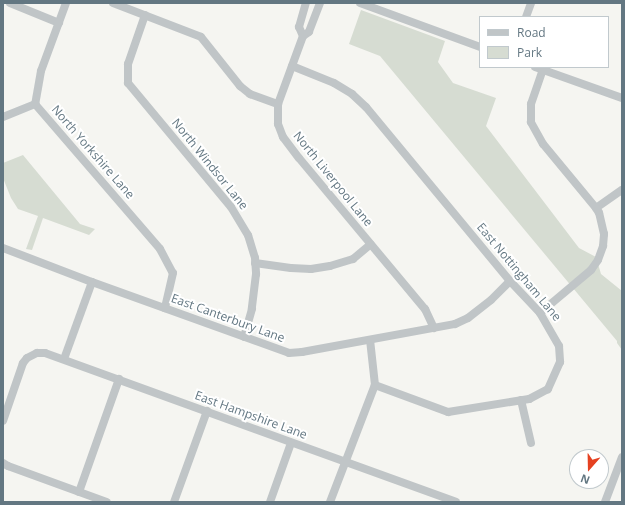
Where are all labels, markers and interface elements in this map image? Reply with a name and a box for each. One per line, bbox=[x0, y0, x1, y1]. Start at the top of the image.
legend bbox=[479, 16, 609, 68]
text: Road bbox=[517, 24, 546, 41]
text: Park bbox=[517, 44, 542, 61]
street label: North Yorkshire Lane bbox=[49, 102, 137, 202]
street label: North Windsor Lane bbox=[169, 116, 251, 212]
street label: North Liverpool Lane bbox=[290, 129, 376, 229]
street label: East Nottingham Lane bbox=[474, 220, 564, 324]
street label: East Canterbury Lane bbox=[169, 291, 287, 345]
street label: East Hampshire Lane bbox=[193, 388, 309, 442]
north arrow bbox=[569, 449, 609, 489]
text: N bbox=[578, 471, 592, 488]

